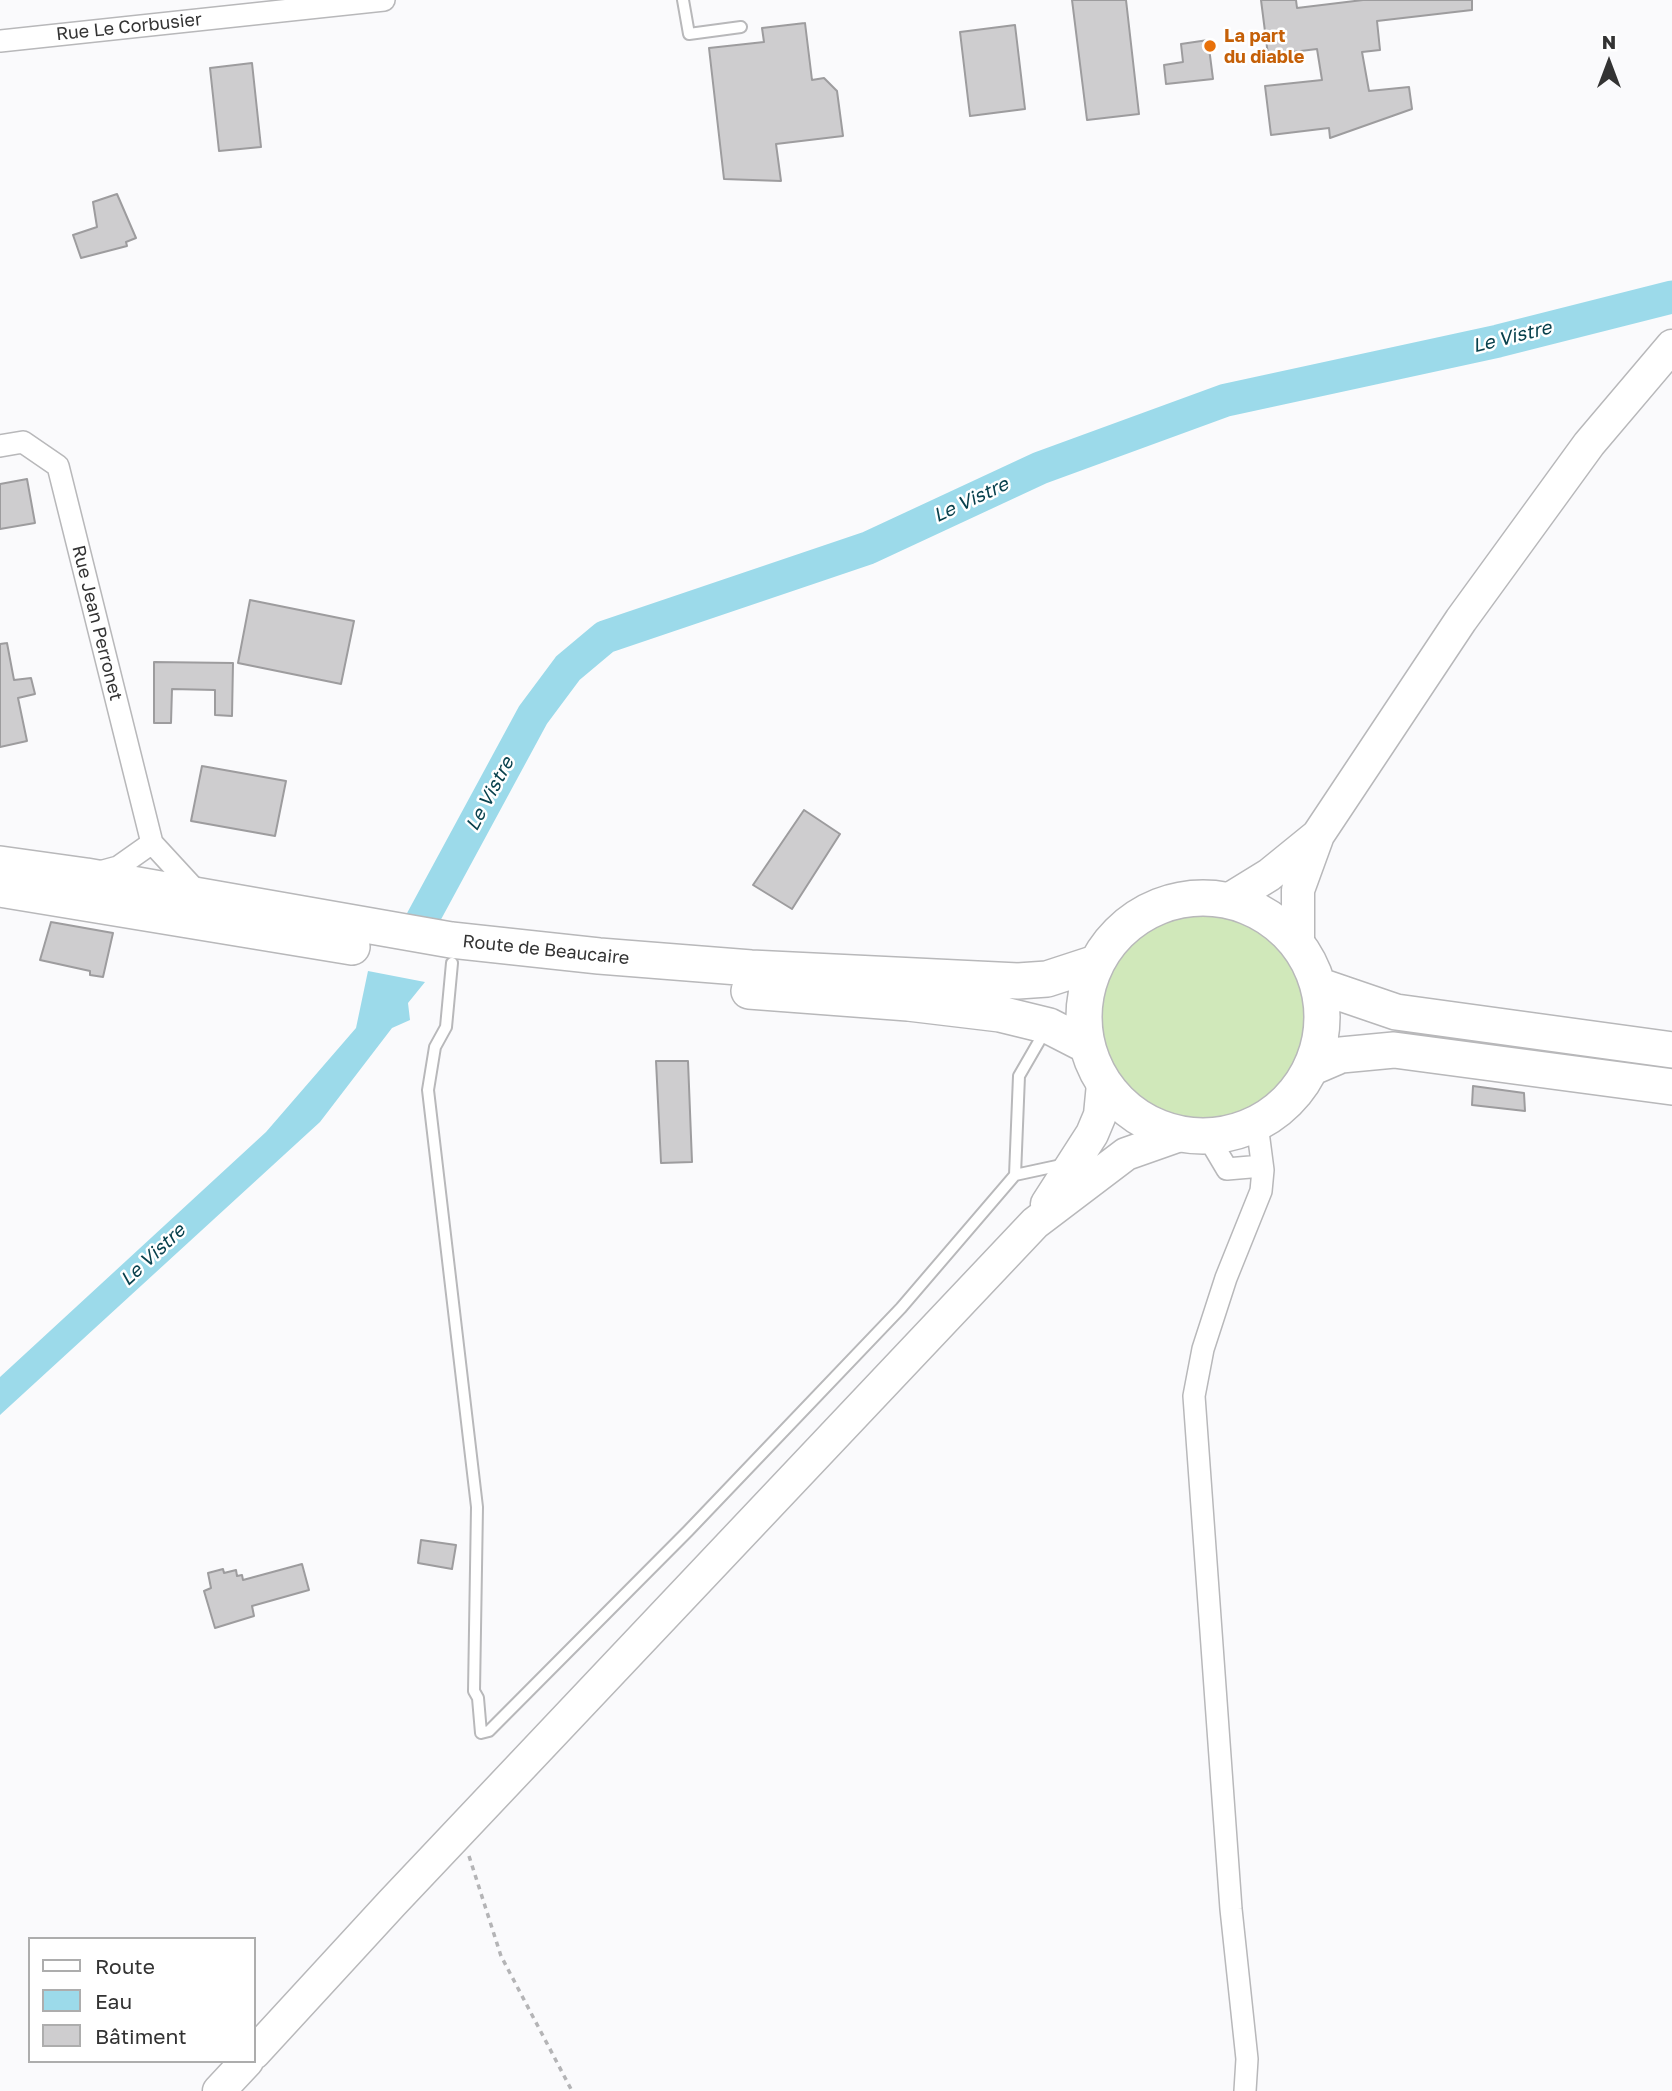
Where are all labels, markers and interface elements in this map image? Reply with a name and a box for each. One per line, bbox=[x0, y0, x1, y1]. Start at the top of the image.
street label: Rue Le Corbusier bbox=[55, 9, 203, 45]
place label: La part du diable bbox=[1224, 25, 1304, 68]
north arrow bbox=[1574, 28, 1644, 98]
text: N bbox=[1602, 30, 1616, 53]
marker: La part du diable bbox=[1202, 38, 1218, 54]
water label: Le Vistre bbox=[1470, 316, 1554, 358]
water label: Le Vistre bbox=[930, 473, 1012, 527]
street label: Rue Jean Perronet bbox=[67, 543, 127, 703]
water label: Le Vistre bbox=[461, 753, 519, 835]
street label: Route de Beaucaire bbox=[462, 931, 630, 969]
water label: Le Vistre bbox=[116, 1219, 190, 1291]
legend bbox=[28, 1937, 256, 2063]
text: Route bbox=[95, 1953, 155, 1979]
text: Eau bbox=[95, 1988, 132, 2014]
text: Bâtiment bbox=[95, 2023, 187, 2049]

